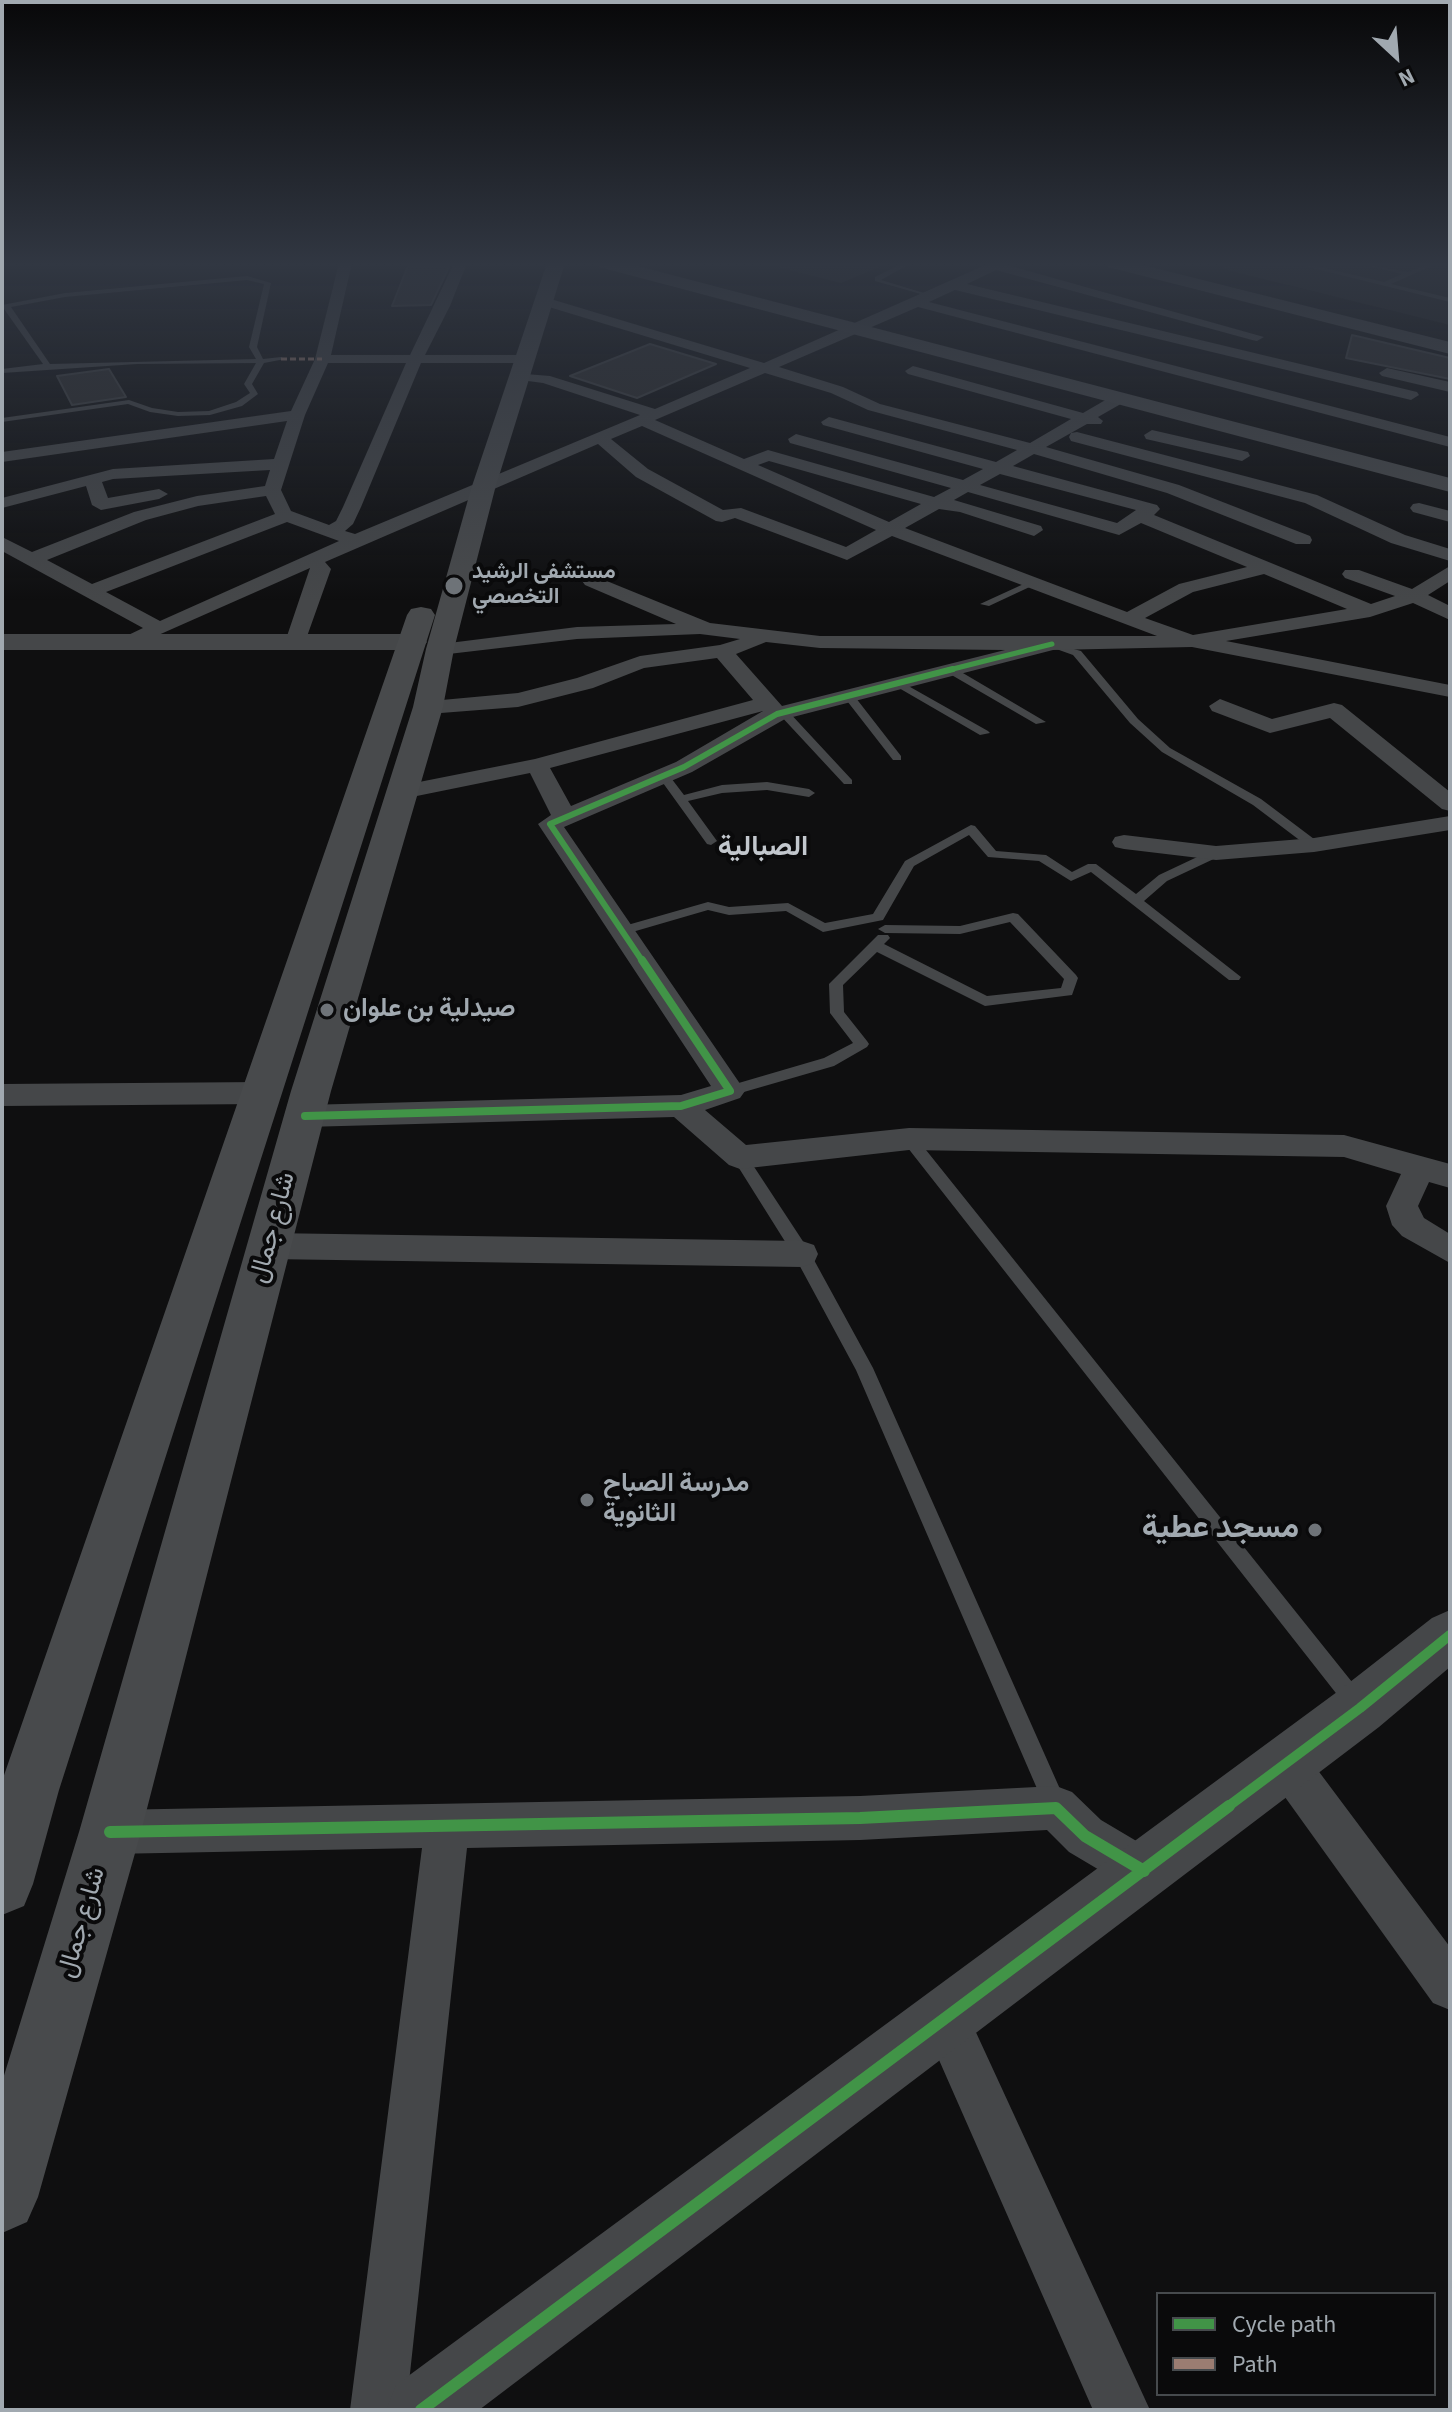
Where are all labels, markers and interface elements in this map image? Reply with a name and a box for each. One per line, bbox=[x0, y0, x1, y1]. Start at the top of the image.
north arrow bbox=[1356, 16, 1436, 96]
text: N bbox=[1393, 60, 1420, 95]
place label: مستشفى الرشيد التخصصي bbox=[472, 560, 616, 612]
marker: مستشفى الرشيد التخصصي bbox=[443, 575, 465, 597]
district label: الصبالية bbox=[718, 832, 808, 866]
place label: صيدلية بن علوان bbox=[343, 994, 516, 1026]
marker: صيدلية بن علوان bbox=[318, 1001, 336, 1019]
street label: شارع جمال bbox=[244, 1169, 304, 1287]
place label: مدرسة الصباح الثانوية bbox=[603, 1469, 749, 1530]
marker: مدرسة الصباح الثانوية bbox=[578, 1491, 596, 1509]
place label: مسجد عطية bbox=[1142, 1511, 1299, 1549]
marker: مسجد عطية bbox=[1306, 1521, 1324, 1539]
street label: شارع جمال bbox=[52, 1864, 114, 1982]
legend bbox=[1156, 2292, 1436, 2396]
text: Cycle path bbox=[1232, 2307, 1336, 2342]
text: Path bbox=[1232, 2347, 1278, 2382]

